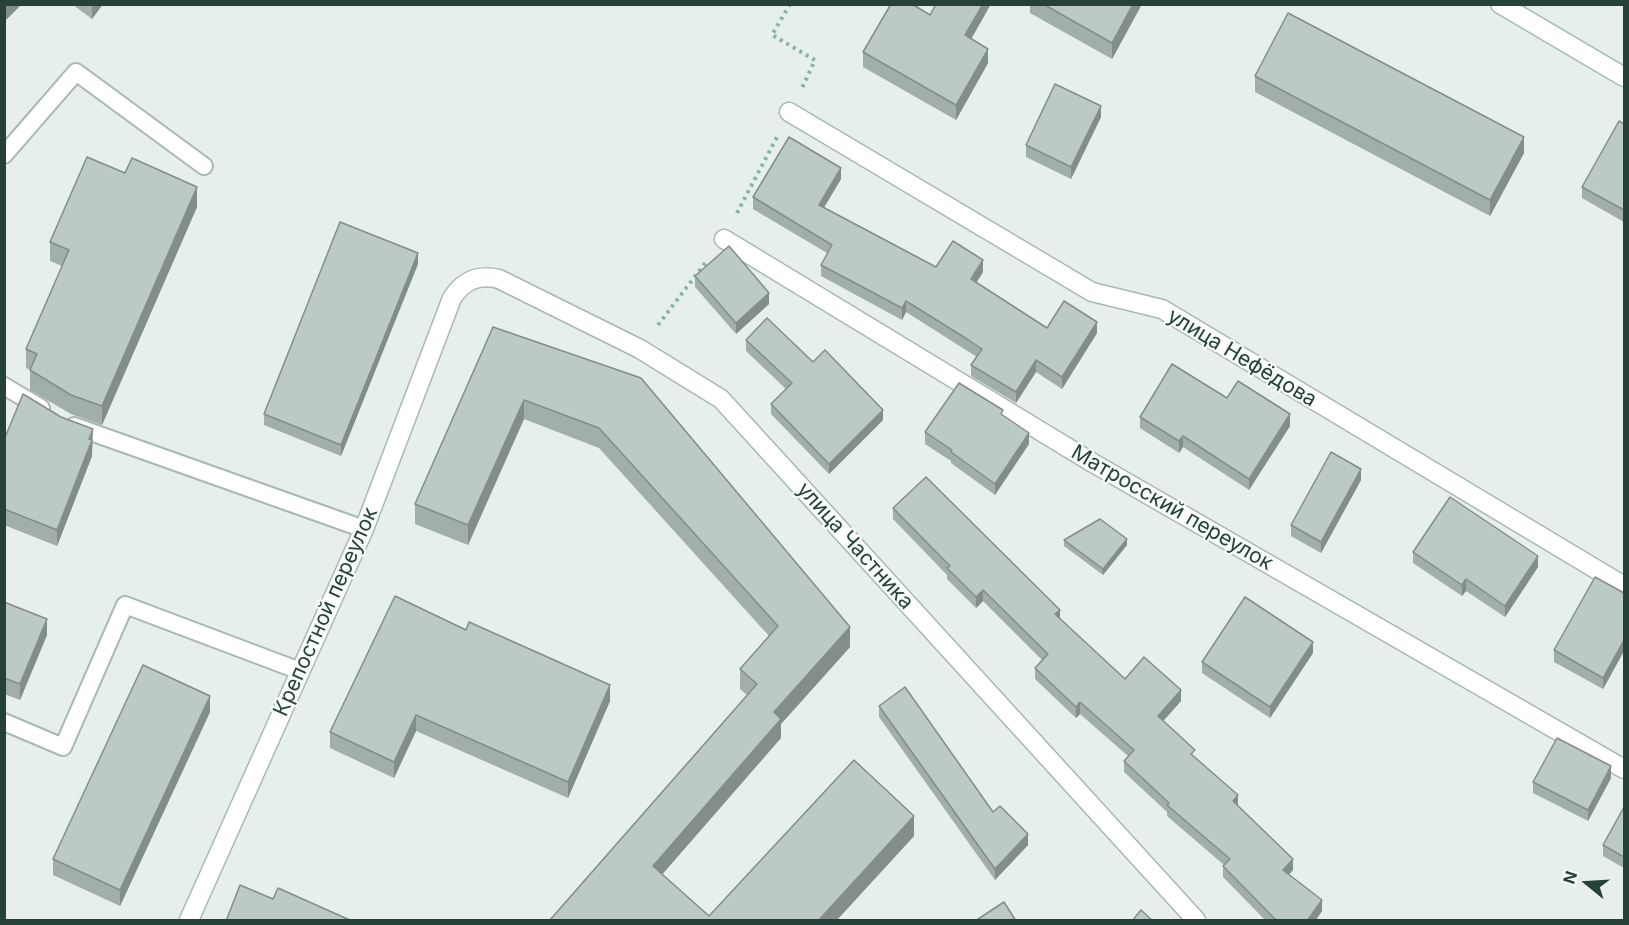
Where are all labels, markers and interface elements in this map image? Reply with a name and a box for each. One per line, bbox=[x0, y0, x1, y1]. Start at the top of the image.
street label: улица Нефёдова bbox=[1163, 304, 1321, 412]
street label: Матросский переулок bbox=[1067, 440, 1277, 576]
street label: улица Частника bbox=[791, 477, 919, 615]
street label: Крепостной переулок bbox=[269, 504, 383, 720]
north arrow bbox=[1557, 853, 1617, 913]
text: N bbox=[1558, 869, 1581, 886]

